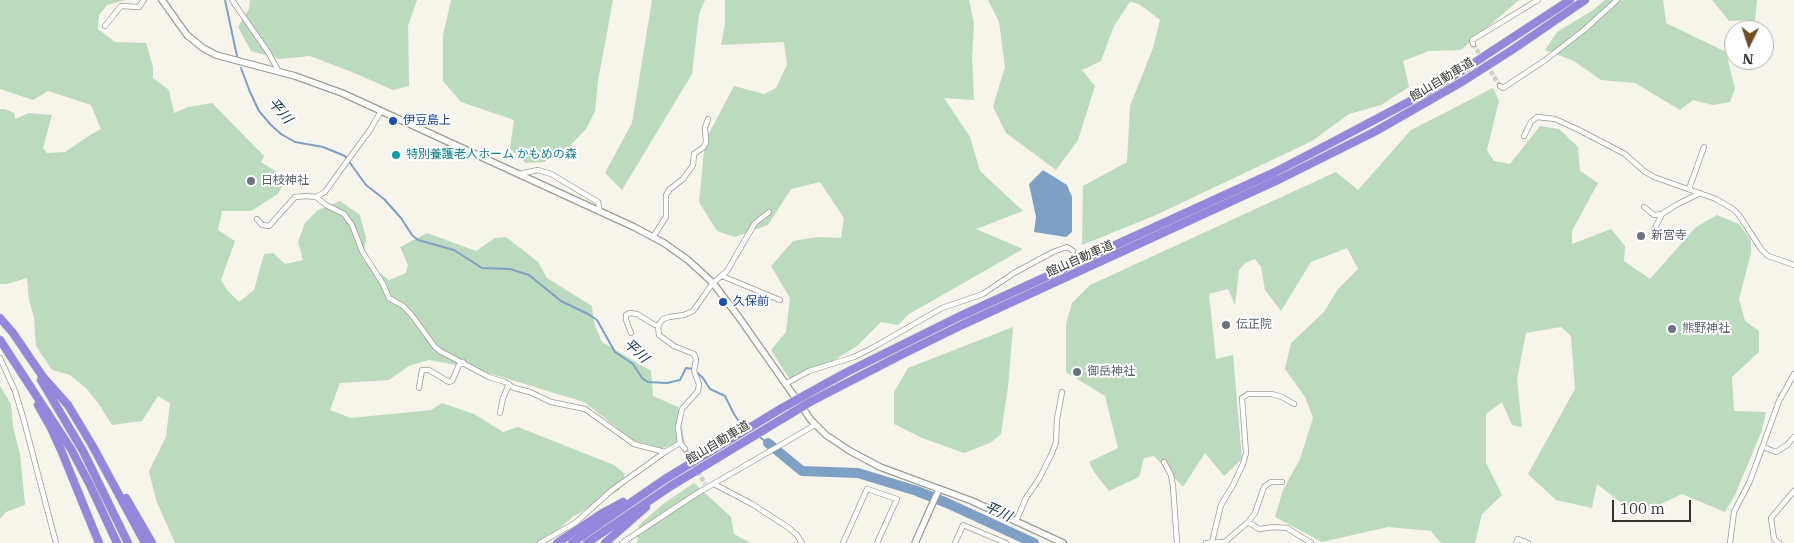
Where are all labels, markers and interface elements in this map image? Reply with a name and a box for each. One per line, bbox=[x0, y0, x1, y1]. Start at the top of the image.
north arrow bbox=[1724, 20, 1774, 70]
text: N bbox=[1742, 50, 1754, 68]
street label: 館山自動車道 bbox=[1407, 55, 1477, 105]
water label: 平川 bbox=[264, 95, 296, 127]
place label: 伊豆島上 bbox=[403, 114, 451, 128]
marker: 伊豆島上 bbox=[387, 115, 399, 127]
place label: 特別養護老人ホーム かもめの森 bbox=[406, 148, 577, 162]
marker: 特別養護老人ホーム かもめの森 bbox=[390, 149, 402, 161]
place label: 日枝神社 bbox=[261, 174, 309, 188]
marker: 日枝神社 bbox=[245, 175, 257, 187]
place label: 新宮寺 bbox=[1651, 229, 1687, 243]
marker: 新宮寺 bbox=[1635, 230, 1647, 242]
street label: 館山自動車道 bbox=[1044, 238, 1116, 280]
place label: 久保前 bbox=[733, 295, 769, 309]
marker: 久保前 bbox=[717, 296, 729, 308]
place label: 伝正院 bbox=[1236, 318, 1272, 332]
marker: 伝正院 bbox=[1220, 319, 1232, 331]
place label: 熊野神社 bbox=[1682, 322, 1730, 336]
marker: 熊野神社 bbox=[1666, 323, 1678, 335]
water label: 平川 bbox=[620, 335, 652, 367]
place label: 御岳神社 bbox=[1087, 365, 1135, 379]
marker: 御岳神社 bbox=[1071, 366, 1083, 378]
street label: 館山自動車道 bbox=[683, 418, 753, 468]
scale bar bbox=[1614, 490, 1693, 522]
water label: 平川 bbox=[982, 499, 1014, 525]
text: 100 m bbox=[1620, 499, 1665, 518]

